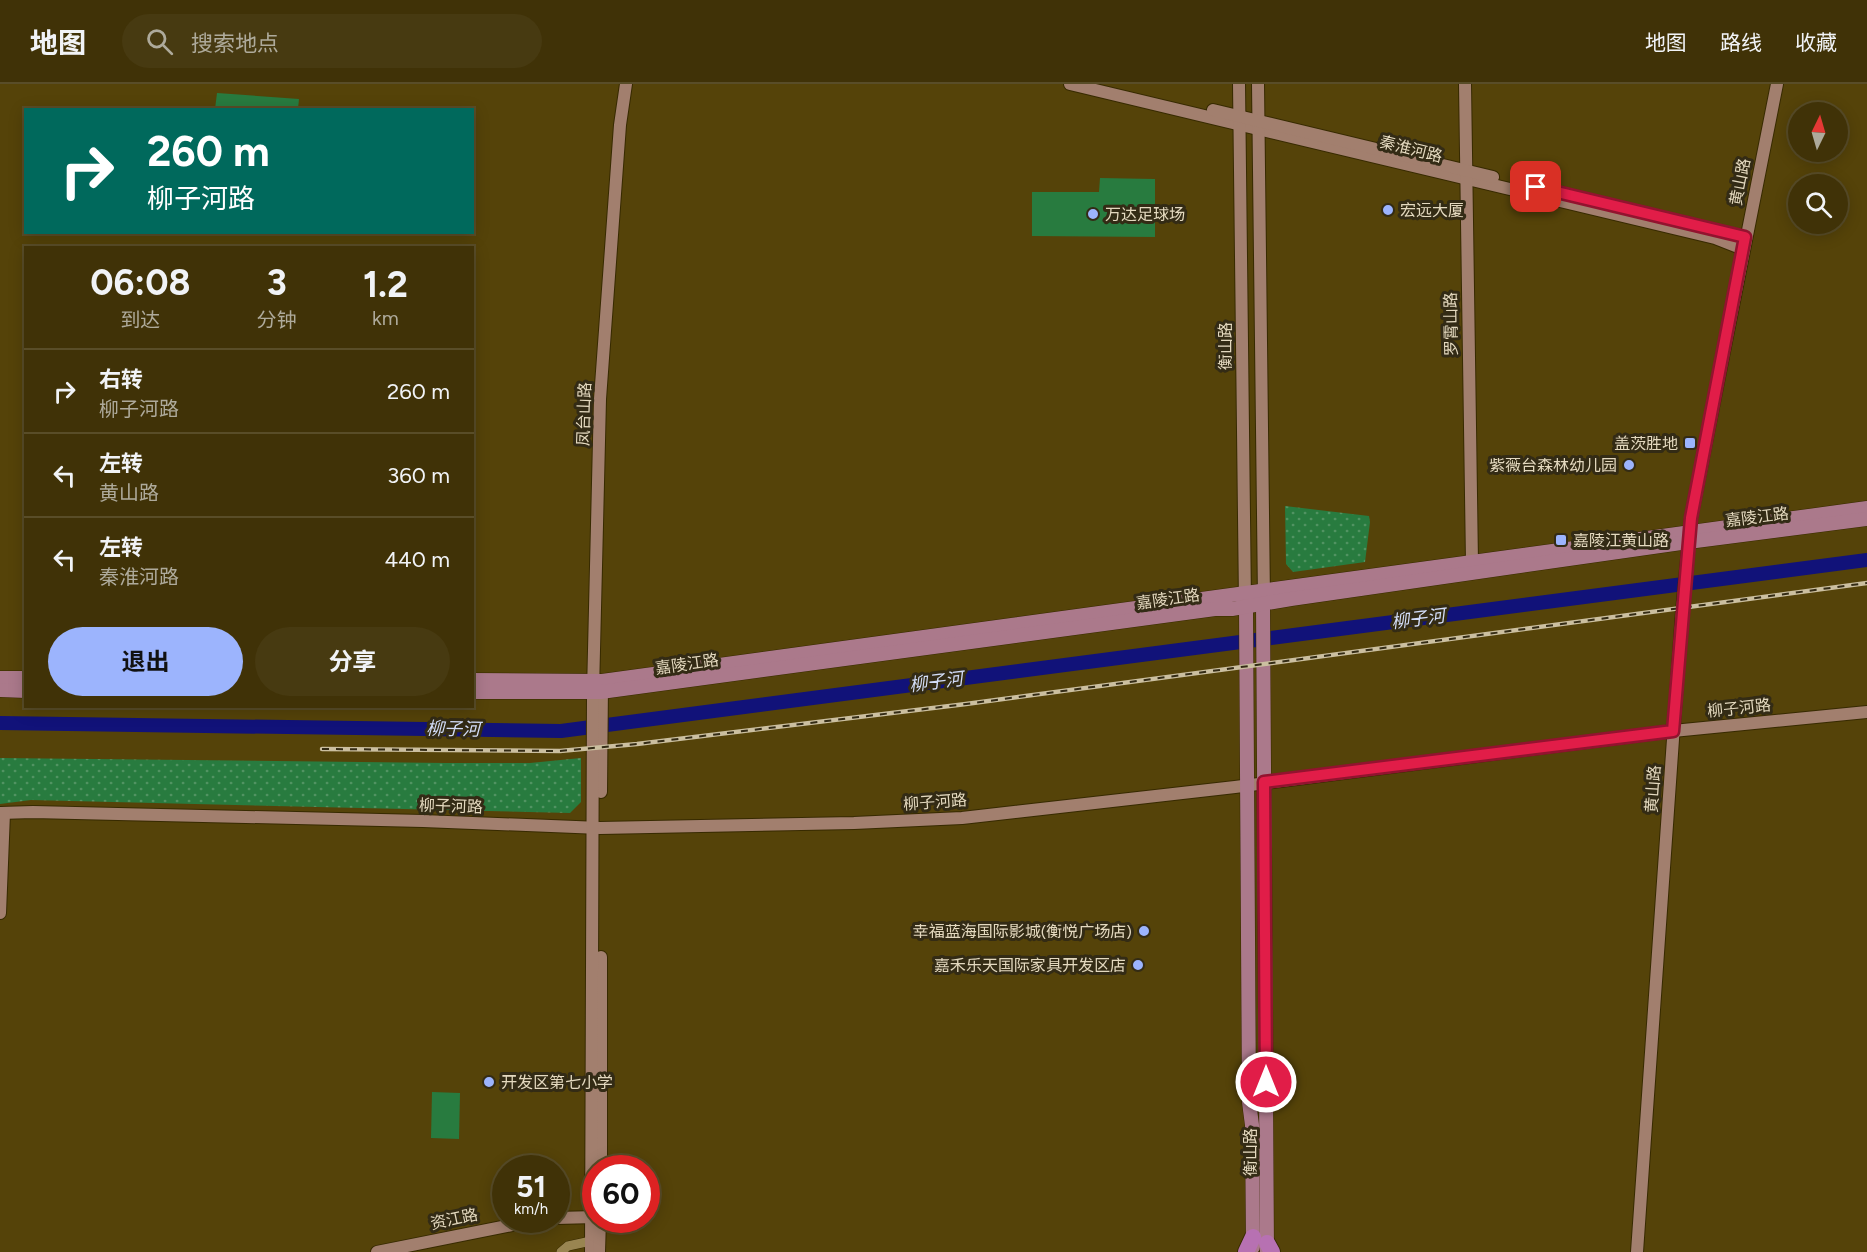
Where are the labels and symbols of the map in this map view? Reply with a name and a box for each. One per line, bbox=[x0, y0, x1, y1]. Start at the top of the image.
north arrow bbox=[1788, 102, 1848, 162]
street label: 秦淮河路 bbox=[1378, 132, 1444, 166]
street label: 黄山路 bbox=[1726, 157, 1754, 207]
pin bbox=[1510, 161, 1561, 212]
place label: 宏远大厦 bbox=[1400, 201, 1464, 220]
marker: 宏远大厦 bbox=[1381, 203, 1395, 217]
place label: 万达足球场 bbox=[1105, 205, 1185, 224]
marker: 万达足球场 bbox=[1086, 207, 1100, 221]
street label: 罗霄山路 bbox=[1441, 292, 1461, 356]
street label: 衡山路 bbox=[1216, 322, 1235, 370]
street label: 凤台山路 bbox=[573, 382, 595, 446]
place label: 盖茨胜地 bbox=[1614, 434, 1678, 453]
marker: 盖茨胜地 bbox=[1683, 436, 1697, 450]
place label: 紫薇台森林幼儿园 bbox=[1489, 456, 1617, 475]
marker: 紫薇台森林幼儿园 bbox=[1622, 458, 1636, 472]
street label: 嘉陵江路 bbox=[1724, 504, 1790, 530]
place label: 嘉陵江黄山路 bbox=[1573, 531, 1669, 550]
marker: 嘉陵江黄山路 bbox=[1554, 533, 1568, 547]
street label: 嘉陵江路 bbox=[1135, 585, 1201, 613]
water label: 柳子河 bbox=[1390, 604, 1449, 633]
street label: 嘉陵江路 bbox=[654, 650, 720, 678]
water label: 柳子河 bbox=[908, 667, 967, 696]
street label: 柳子河路 bbox=[1706, 695, 1772, 721]
water label: 柳子河 bbox=[426, 718, 483, 741]
street label: 黄山路 bbox=[1642, 764, 1664, 814]
street label: 柳子河路 bbox=[902, 790, 968, 814]
street label: 柳子河路 bbox=[419, 795, 483, 817]
place label: 幸福蓝海国际影城(衡悦广场店) bbox=[913, 922, 1132, 941]
marker: 幸福蓝海国际影城(衡悦广场店) bbox=[1137, 924, 1151, 938]
place label: 嘉禾乐天国际家具开发区店 bbox=[934, 956, 1126, 975]
marker: 嘉禾乐天国际家具开发区店 bbox=[1131, 958, 1145, 972]
position arrow bbox=[1234, 1050, 1298, 1114]
place label: 开发区第七小学 bbox=[501, 1073, 613, 1092]
marker: 开发区第七小学 bbox=[482, 1075, 496, 1089]
street label: 衡山路 bbox=[1241, 1128, 1260, 1176]
speed limit sign: 60 bbox=[582, 1155, 660, 1233]
street label: 资江路 bbox=[429, 1205, 479, 1233]

